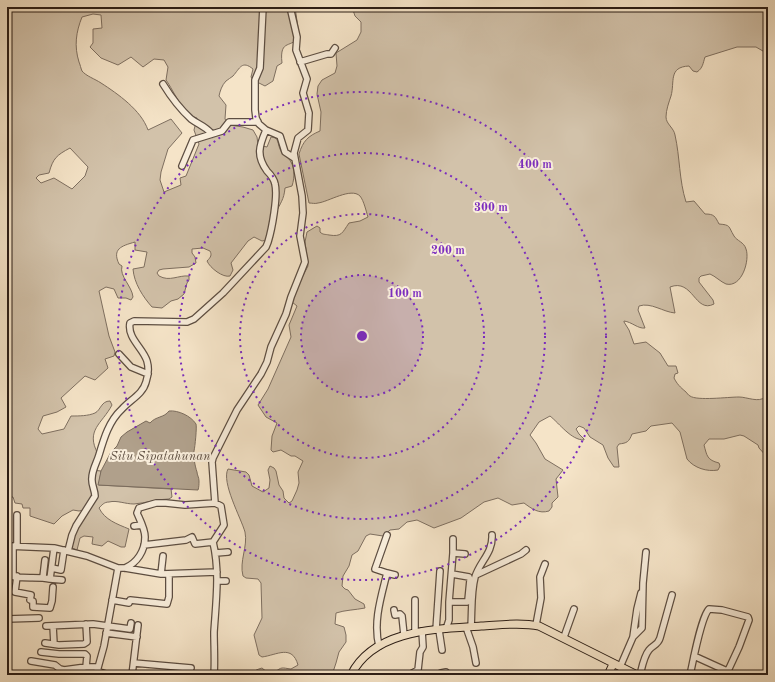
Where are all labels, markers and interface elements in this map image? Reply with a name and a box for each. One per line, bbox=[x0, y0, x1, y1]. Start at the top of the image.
text: 400 m bbox=[518, 159, 552, 171]
text: 300 m bbox=[474, 202, 508, 214]
text: 200 m bbox=[431, 245, 465, 257]
text: 100 m bbox=[388, 288, 422, 300]
centre of rings bbox=[355, 329, 369, 343]
water label: Situ Sipatahunan bbox=[109, 450, 211, 463]

